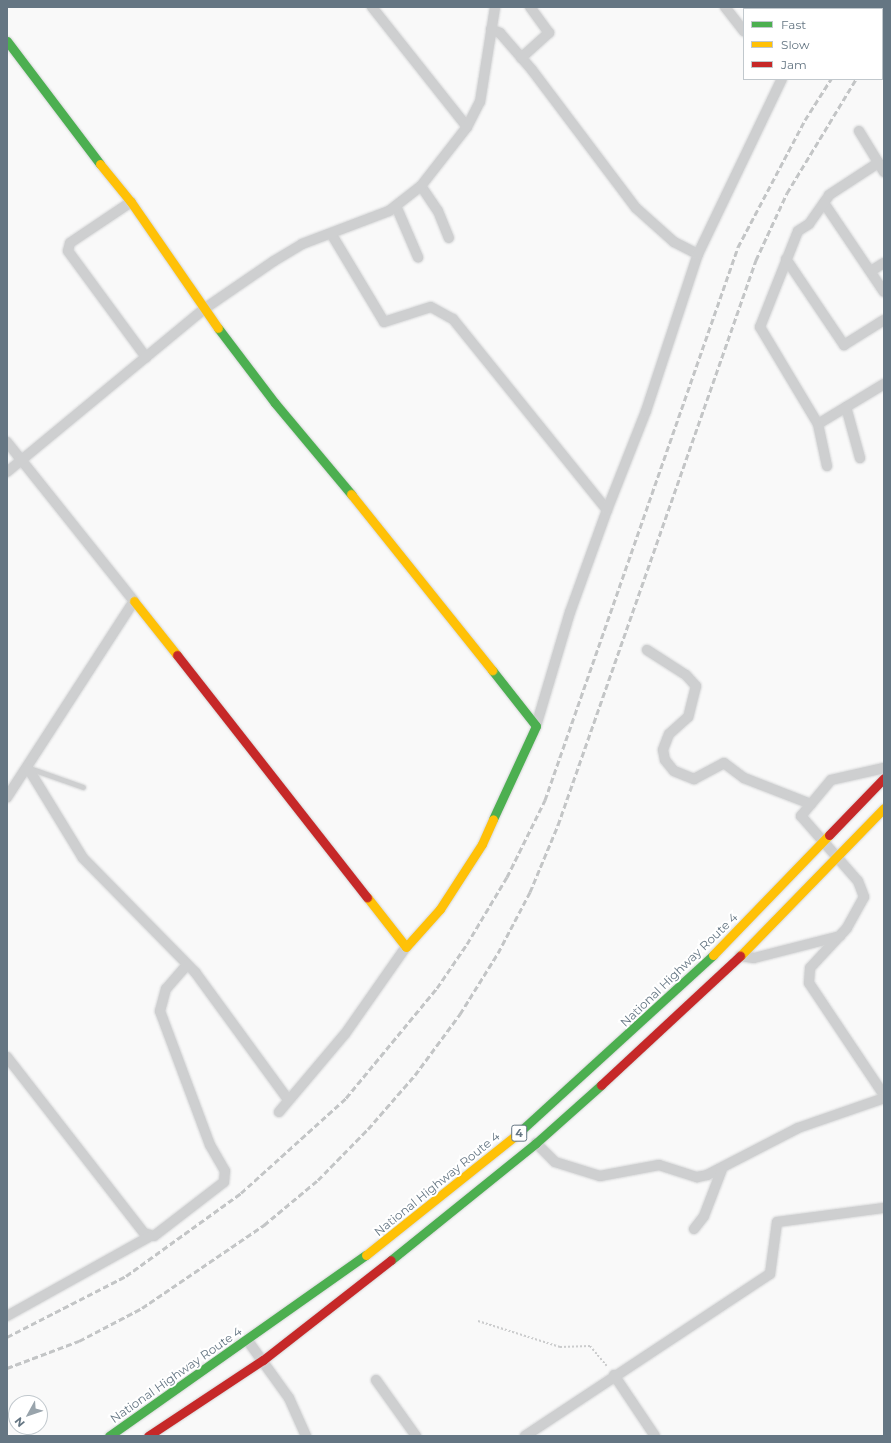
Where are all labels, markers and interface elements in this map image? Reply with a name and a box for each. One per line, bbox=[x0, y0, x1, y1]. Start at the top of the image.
legend bbox=[743, 8, 883, 80]
text: Fast bbox=[781, 17, 806, 32]
text: Slow bbox=[781, 37, 810, 52]
text: Jam bbox=[781, 57, 807, 72]
street label: National Highway Route 4 bbox=[617, 910, 741, 1030]
road number: 4 bbox=[511, 1124, 527, 1142]
street label: National Highway Route 4 bbox=[371, 1129, 503, 1239]
street label: National Highway Route 4 bbox=[107, 1324, 245, 1426]
north arrow bbox=[8, 1395, 48, 1435]
text: N bbox=[11, 1414, 28, 1430]

